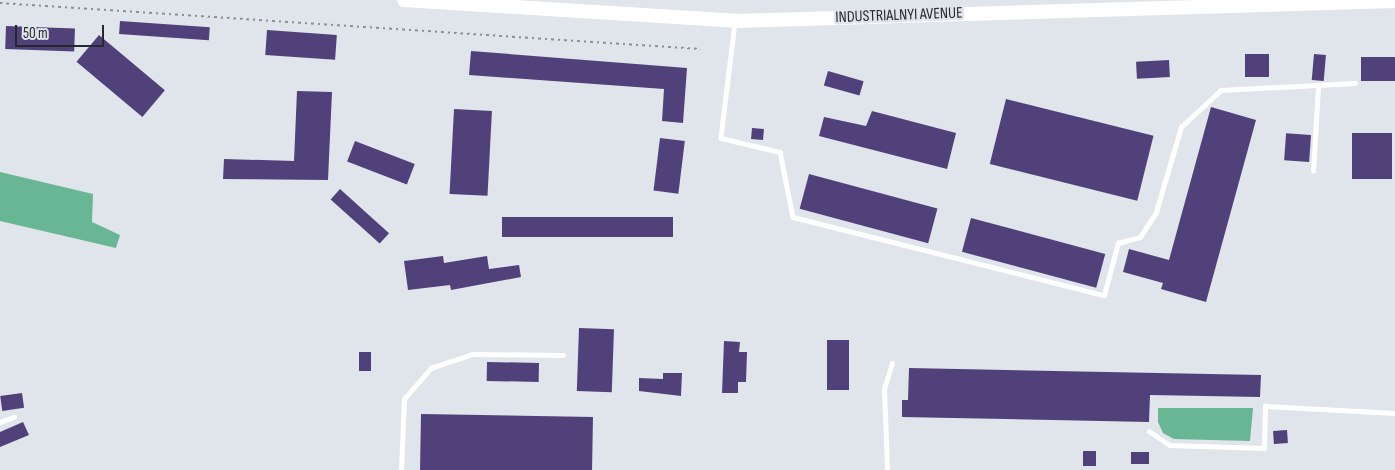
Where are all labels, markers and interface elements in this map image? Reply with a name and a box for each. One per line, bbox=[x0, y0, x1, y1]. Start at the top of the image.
street label: INDUSTRIALNYI AVENUE bbox=[835, 4, 963, 28]
scale bar bbox=[18, 15, 106, 47]
text: 50 m bbox=[23, 24, 48, 43]

